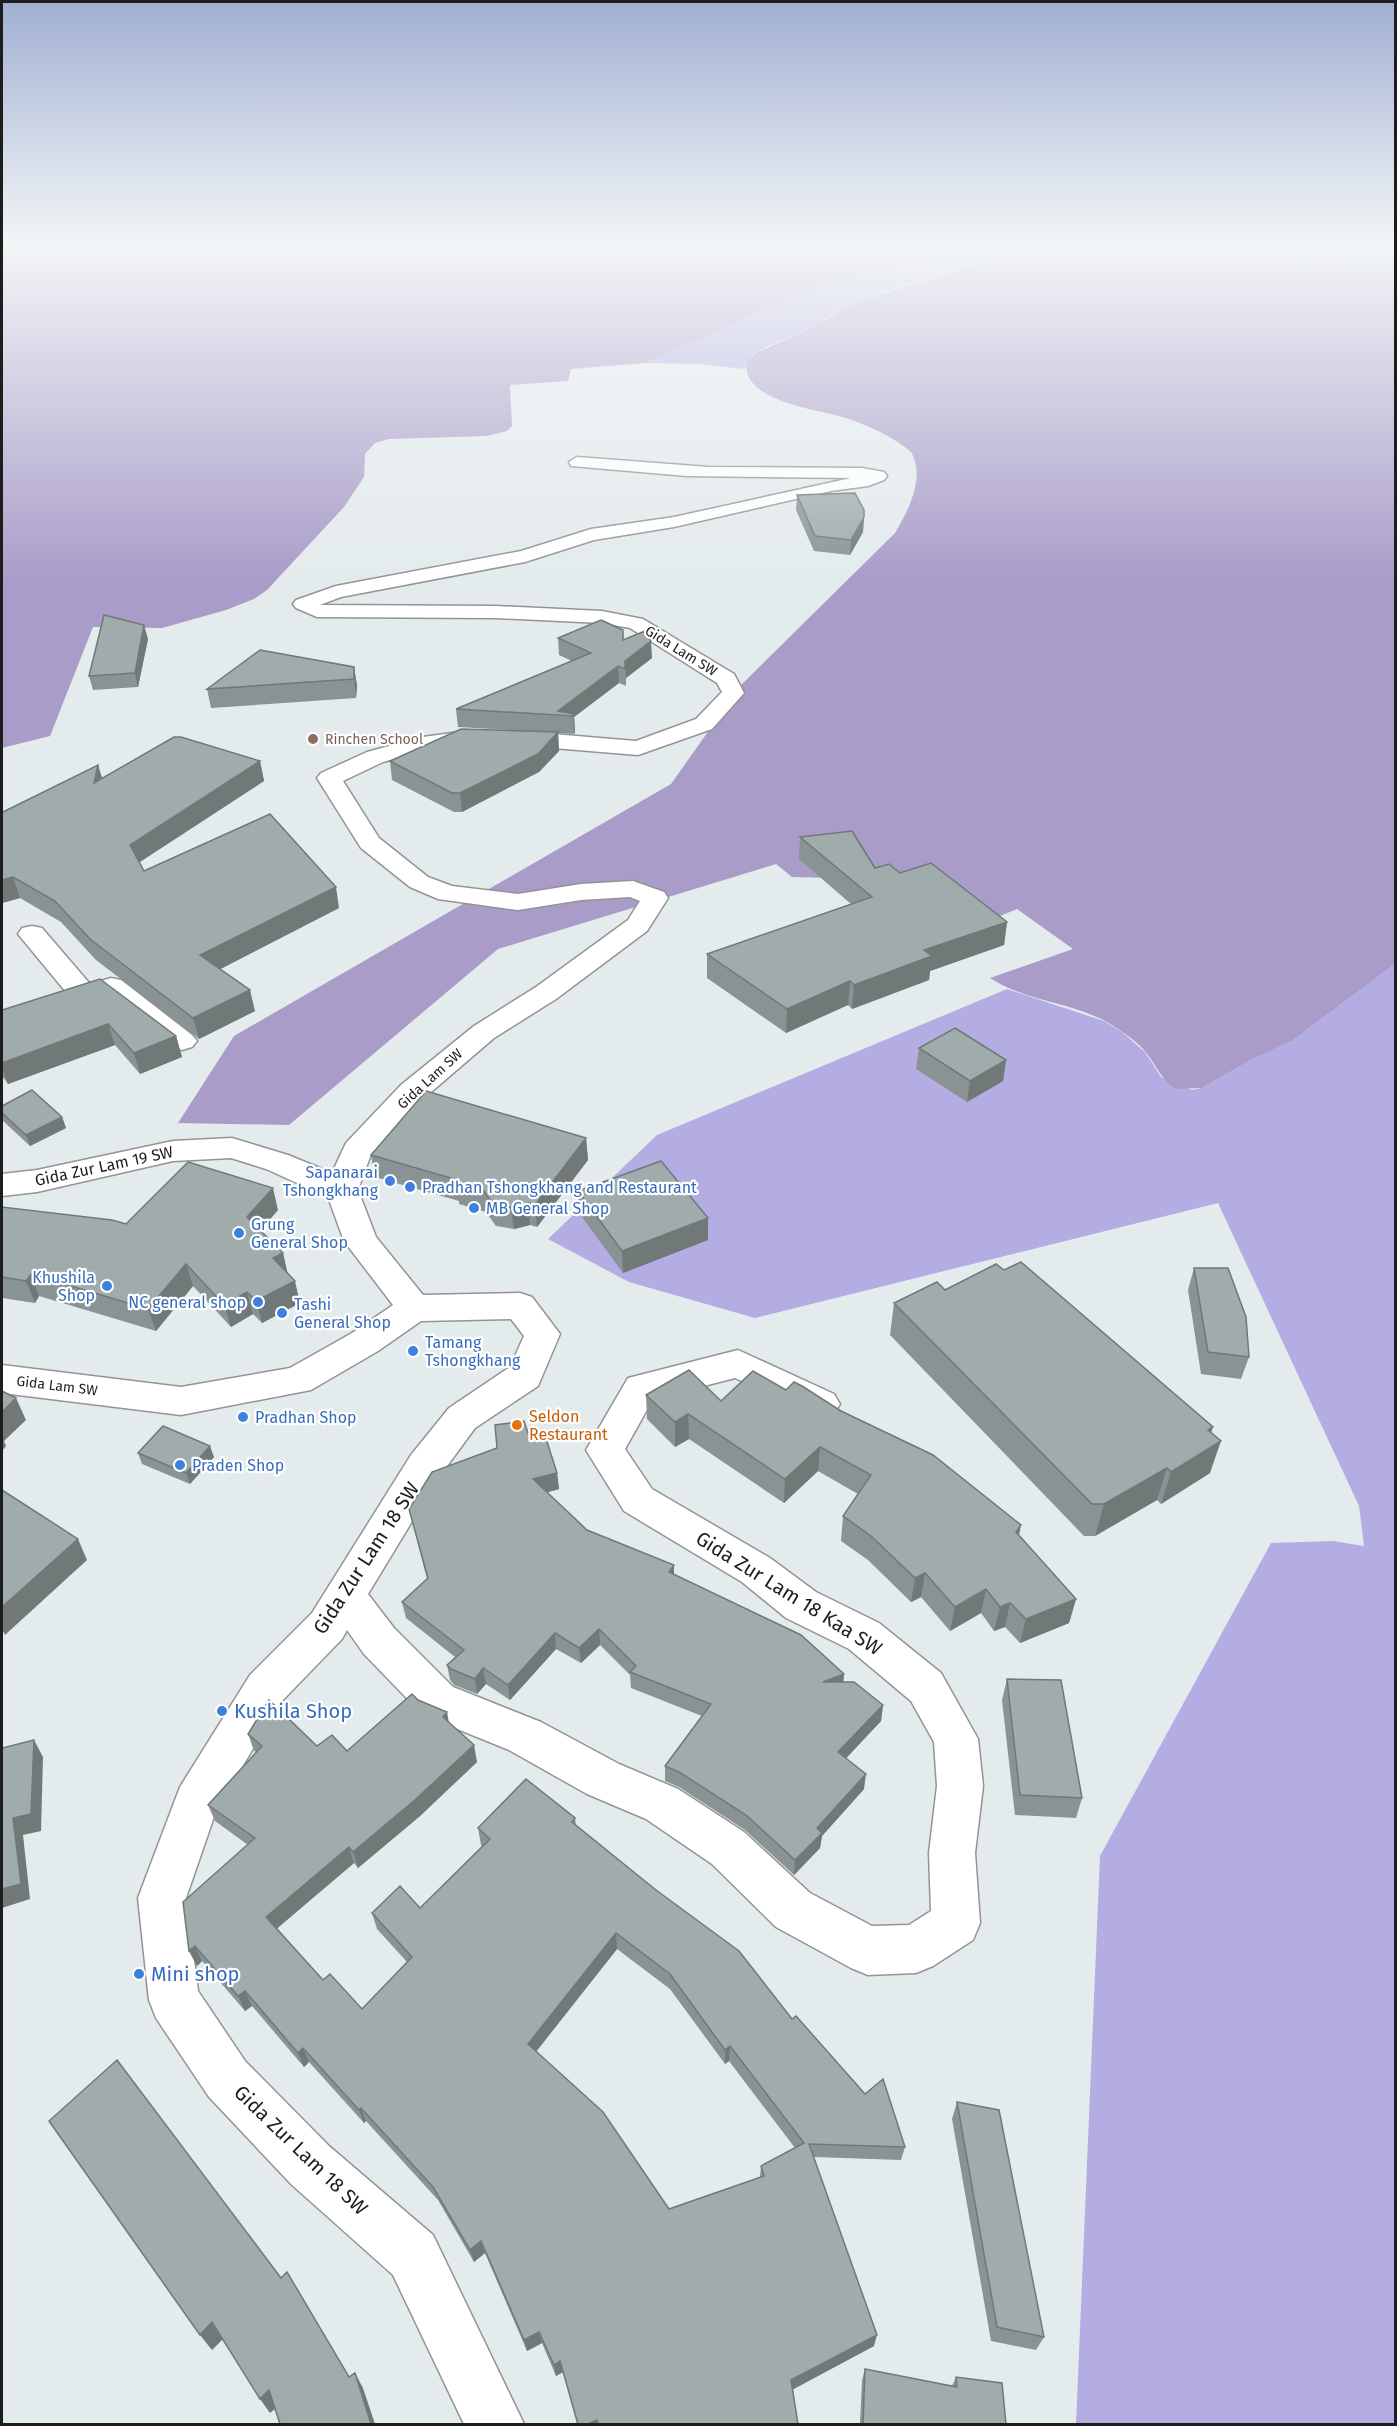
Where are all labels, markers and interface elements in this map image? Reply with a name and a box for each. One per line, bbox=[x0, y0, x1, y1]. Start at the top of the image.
street label: Gida Lam SW bbox=[642, 622, 721, 680]
place label: Rinchen School bbox=[325, 731, 423, 748]
marker: Rinchen School bbox=[306, 732, 320, 746]
street label: Gida Lam SW bbox=[394, 1045, 466, 1113]
street label: Gida Zur Lam 19 SW bbox=[33, 1142, 175, 1190]
place label: Sapanarai Tshongkhang bbox=[283, 1163, 379, 1200]
marker: Sapanarai Tshongkhang bbox=[383, 1174, 397, 1188]
place label: Pradhan Tshongkhang and Restaurant bbox=[422, 1178, 697, 1197]
marker: Pradhan Tshongkhang and Restaurant bbox=[403, 1180, 417, 1194]
place label: MB General Shop bbox=[486, 1199, 609, 1218]
marker: MB General Shop bbox=[467, 1201, 481, 1215]
place label: Grung General Shop bbox=[251, 1215, 348, 1252]
marker: Grung General Shop bbox=[232, 1226, 246, 1240]
place label: Khushila Shop bbox=[32, 1268, 95, 1305]
marker: Khushila Shop bbox=[100, 1279, 114, 1293]
place label: NC general shop bbox=[128, 1293, 246, 1312]
marker: NC general shop bbox=[251, 1295, 265, 1309]
place label: Tashi General Shop bbox=[294, 1295, 391, 1332]
marker: Tashi General Shop bbox=[275, 1306, 289, 1320]
place label: Tamang Tshongkhang bbox=[425, 1333, 521, 1370]
marker: Tamang Tshongkhang bbox=[406, 1344, 420, 1358]
street label: Gida Lam SW bbox=[15, 1373, 99, 1399]
place label: Seldon Restaurant bbox=[529, 1407, 608, 1444]
place label: Pradhan Shop bbox=[255, 1408, 357, 1427]
marker: Pradhan Shop bbox=[236, 1410, 250, 1424]
marker: Seldon Restaurant bbox=[510, 1418, 524, 1432]
place label: Praden Shop bbox=[192, 1456, 284, 1475]
marker: Praden Shop bbox=[173, 1458, 187, 1472]
street label: Gida Zur Lam 18 SW bbox=[308, 1477, 424, 1639]
street label: Gida Zur Lam 18 Kaa SW bbox=[691, 1526, 887, 1660]
place label: Kushila Shop bbox=[234, 1699, 352, 1723]
marker: Kushila Shop bbox=[215, 1704, 229, 1718]
place label: Mini shop bbox=[151, 1962, 239, 1986]
marker: Mini shop bbox=[132, 1967, 146, 1981]
street label: Gida Zur Lam 18 SW bbox=[229, 2080, 373, 2220]

